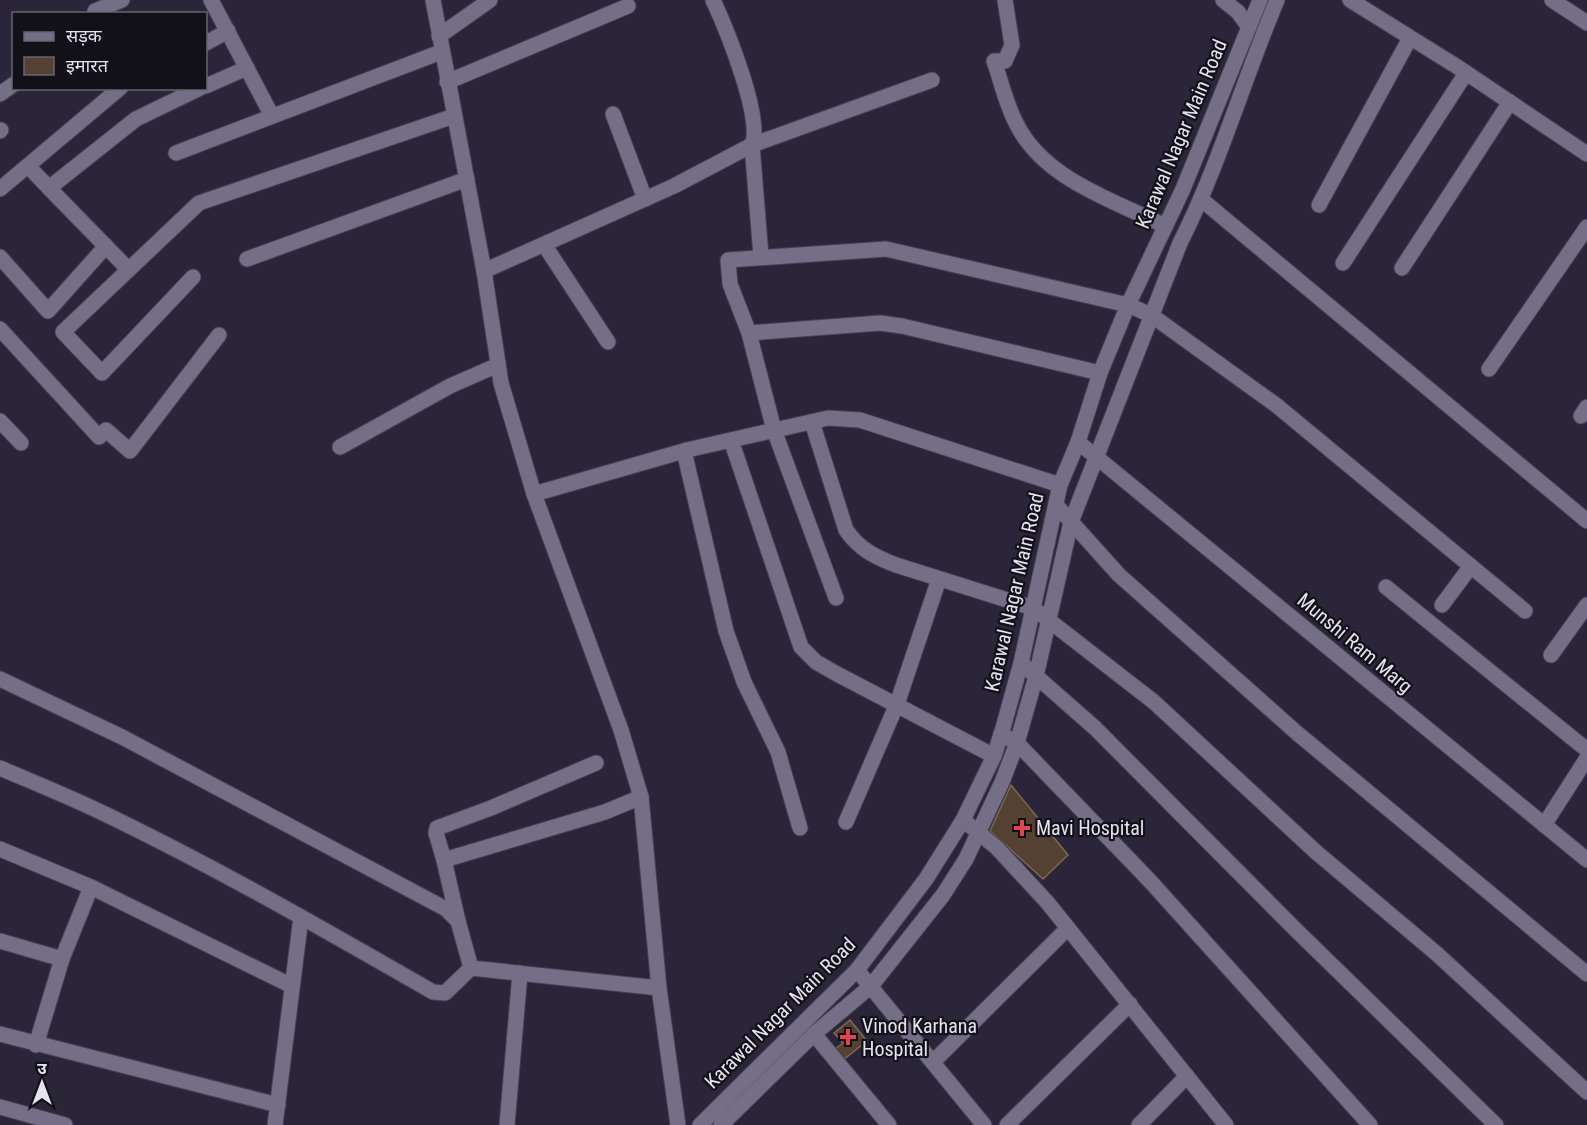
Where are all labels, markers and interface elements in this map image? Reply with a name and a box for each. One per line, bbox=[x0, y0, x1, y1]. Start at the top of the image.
legend bbox=[12, 12, 207, 90]
text: सड़क bbox=[66, 25, 103, 46]
street label: Karawal Nagar Main Road bbox=[1130, 36, 1232, 232]
text: इमारत bbox=[66, 55, 109, 76]
street label: Karawal Nagar Main Road bbox=[979, 490, 1049, 694]
street label: Munshi Ram Marg bbox=[1293, 588, 1417, 698]
place label: Mavi Hospital bbox=[1036, 816, 1144, 840]
marker: Mavi Hospital bbox=[1013, 819, 1031, 837]
street label: Karawal Nagar Main Road bbox=[700, 933, 860, 1093]
place label: Vinod Karhana Hospital bbox=[862, 1014, 977, 1061]
marker: Vinod Karhana Hospital bbox=[839, 1028, 857, 1046]
north arrow bbox=[12, 1053, 72, 1113]
text: उ bbox=[37, 1059, 47, 1078]

